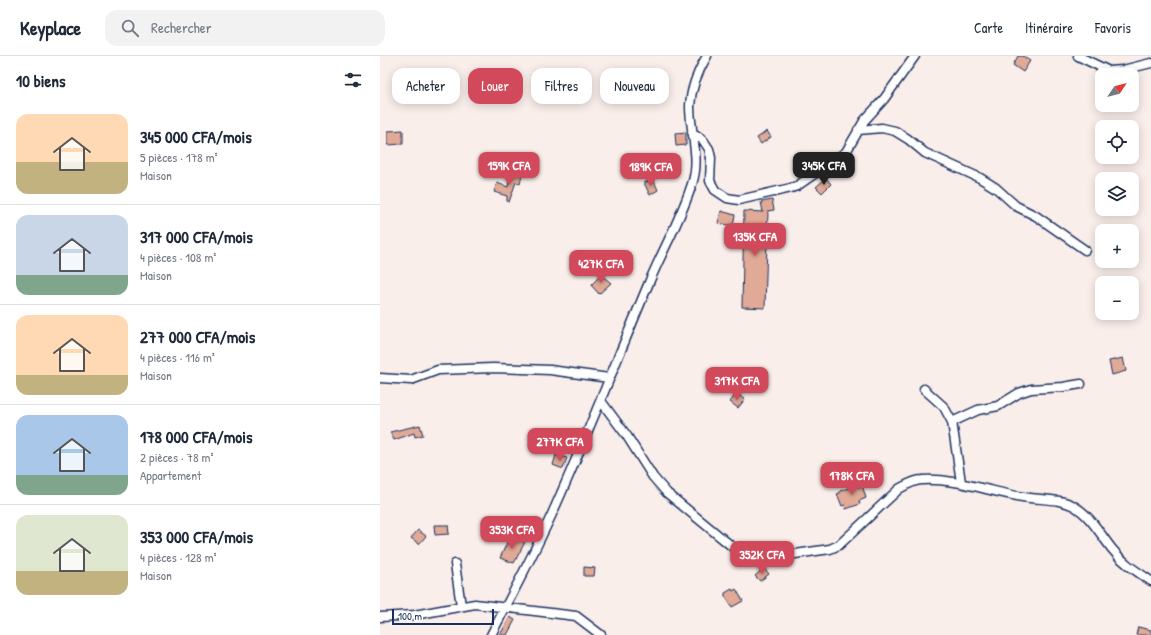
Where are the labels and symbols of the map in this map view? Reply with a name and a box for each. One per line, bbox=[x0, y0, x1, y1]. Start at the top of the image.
north arrow bbox=[1095, 68, 1139, 112]
pin: 159K CFA bbox=[468, 152, 550, 186]
pin: 345K CFA bbox=[783, 152, 865, 186]
pin: 189K CFA bbox=[610, 153, 692, 187]
pin: 135K CFA bbox=[714, 223, 796, 257]
pin: 427K CFA bbox=[560, 250, 642, 284]
pin: 317K CFA bbox=[696, 367, 778, 401]
pin: 277K CFA bbox=[519, 428, 601, 462]
pin: 178K CFA bbox=[811, 462, 893, 496]
pin: 353K CFA bbox=[471, 516, 553, 550]
pin: 352K CFA bbox=[721, 541, 803, 575]
scale bar bbox=[392, 607, 494, 626]

